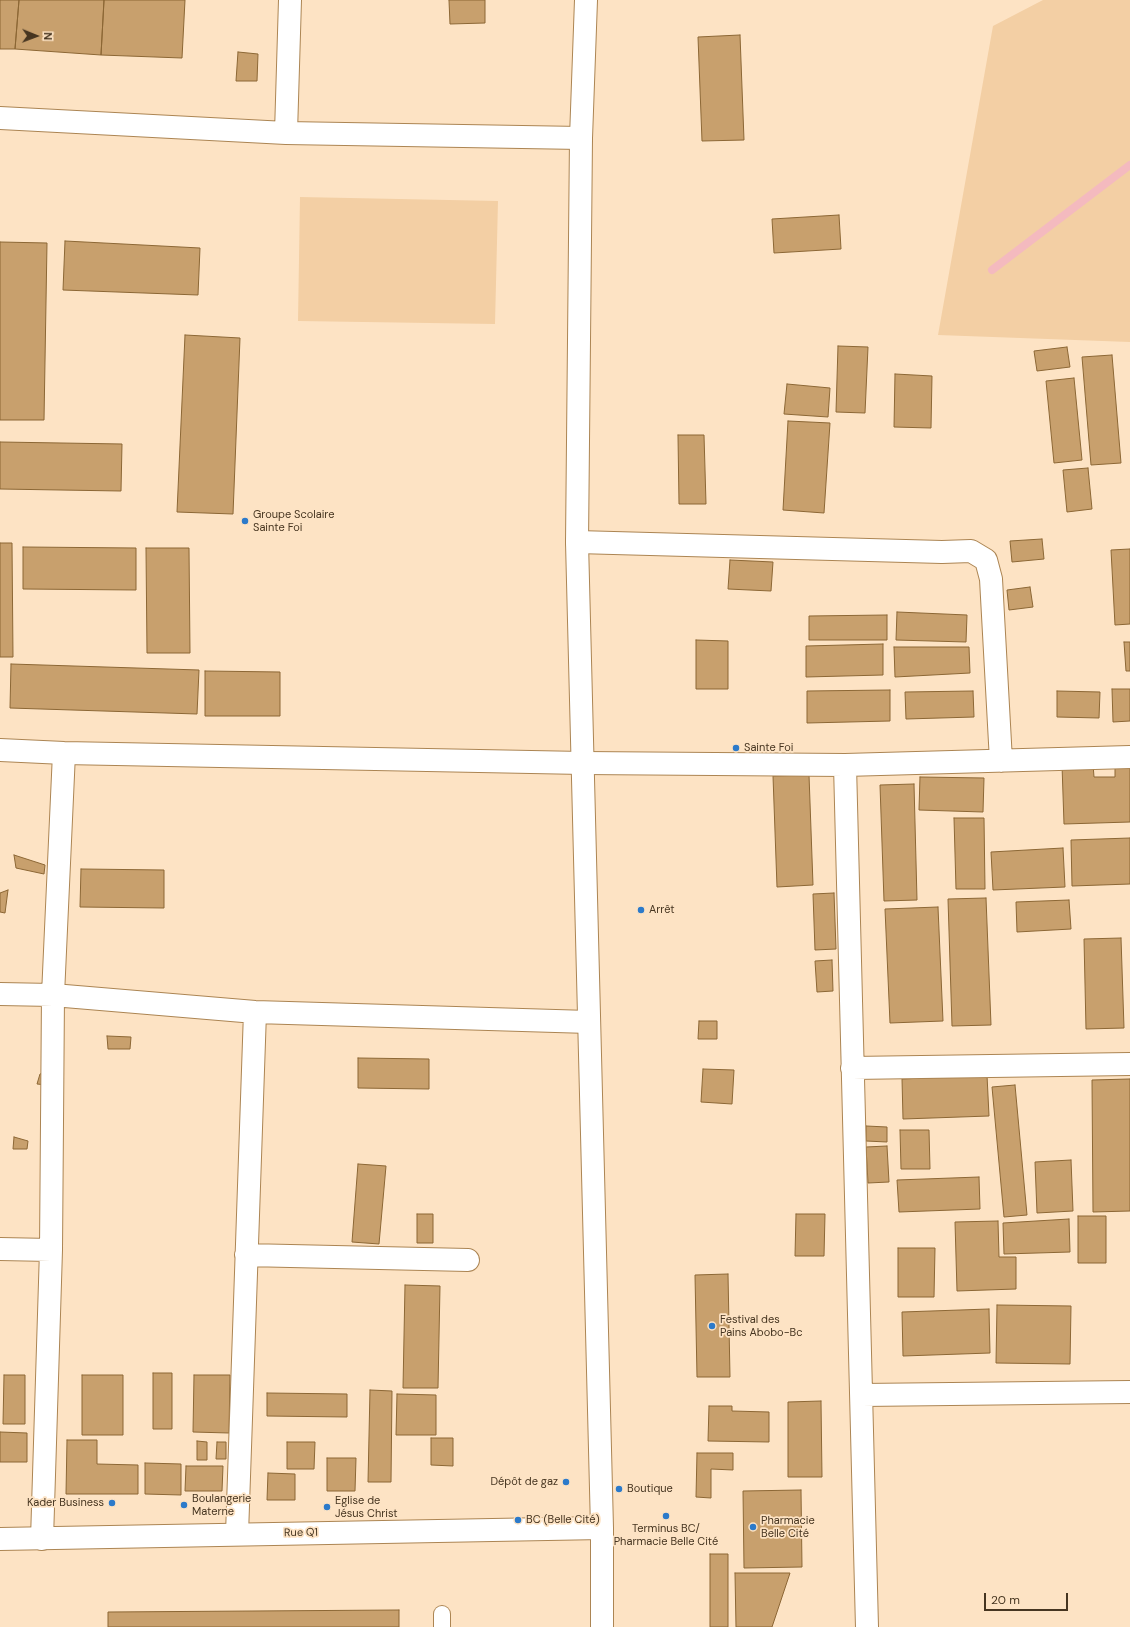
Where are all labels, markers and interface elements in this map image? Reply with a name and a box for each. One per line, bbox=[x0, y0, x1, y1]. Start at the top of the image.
north arrow bbox=[16, 16, 56, 56]
text: N bbox=[41, 32, 55, 40]
place label: Groupe Scolaire Sainte Foi bbox=[253, 508, 334, 534]
marker: Groupe Scolaire Sainte Foi bbox=[240, 516, 250, 526]
place label: Sainte Foi bbox=[744, 741, 793, 755]
marker: Sainte Foi bbox=[731, 743, 741, 753]
place label: Arrêt bbox=[649, 903, 675, 917]
marker: Arrêt bbox=[636, 905, 646, 915]
place label: Festival des Pains Abobo-Bc bbox=[720, 1313, 803, 1339]
marker: Festival des Pains Abobo-Bc bbox=[707, 1321, 717, 1331]
place label: Dépôt de gaz bbox=[491, 1475, 558, 1489]
marker: Dépôt de gaz bbox=[561, 1477, 571, 1487]
place label: Boutique bbox=[627, 1482, 673, 1496]
marker: Boutique bbox=[614, 1484, 624, 1494]
place label: Boulangerie Materne bbox=[192, 1492, 251, 1518]
place label: Eglise de Jésus Christ bbox=[335, 1494, 398, 1520]
place label: Kader Business bbox=[27, 1496, 104, 1510]
marker: Kader Business bbox=[107, 1498, 117, 1508]
marker: Boulangerie Materne bbox=[179, 1500, 189, 1510]
marker: Eglise de Jésus Christ bbox=[322, 1502, 332, 1512]
marker: Terminus BC/ Pharmacie Belle Cité bbox=[661, 1511, 671, 1521]
place label: BC (Belle Cité) bbox=[526, 1513, 600, 1527]
place label: Pharmacie Belle Cité bbox=[761, 1514, 815, 1540]
marker: BC (Belle Cité) bbox=[513, 1515, 523, 1525]
place label: Terminus BC/ Pharmacie Belle Cité bbox=[614, 1522, 718, 1548]
marker: Pharmacie Belle Cité bbox=[748, 1522, 758, 1532]
street label: Rue Q1 bbox=[284, 1526, 318, 1540]
scale bar bbox=[986, 1585, 1070, 1611]
text: 20 m bbox=[991, 1592, 1020, 1608]

